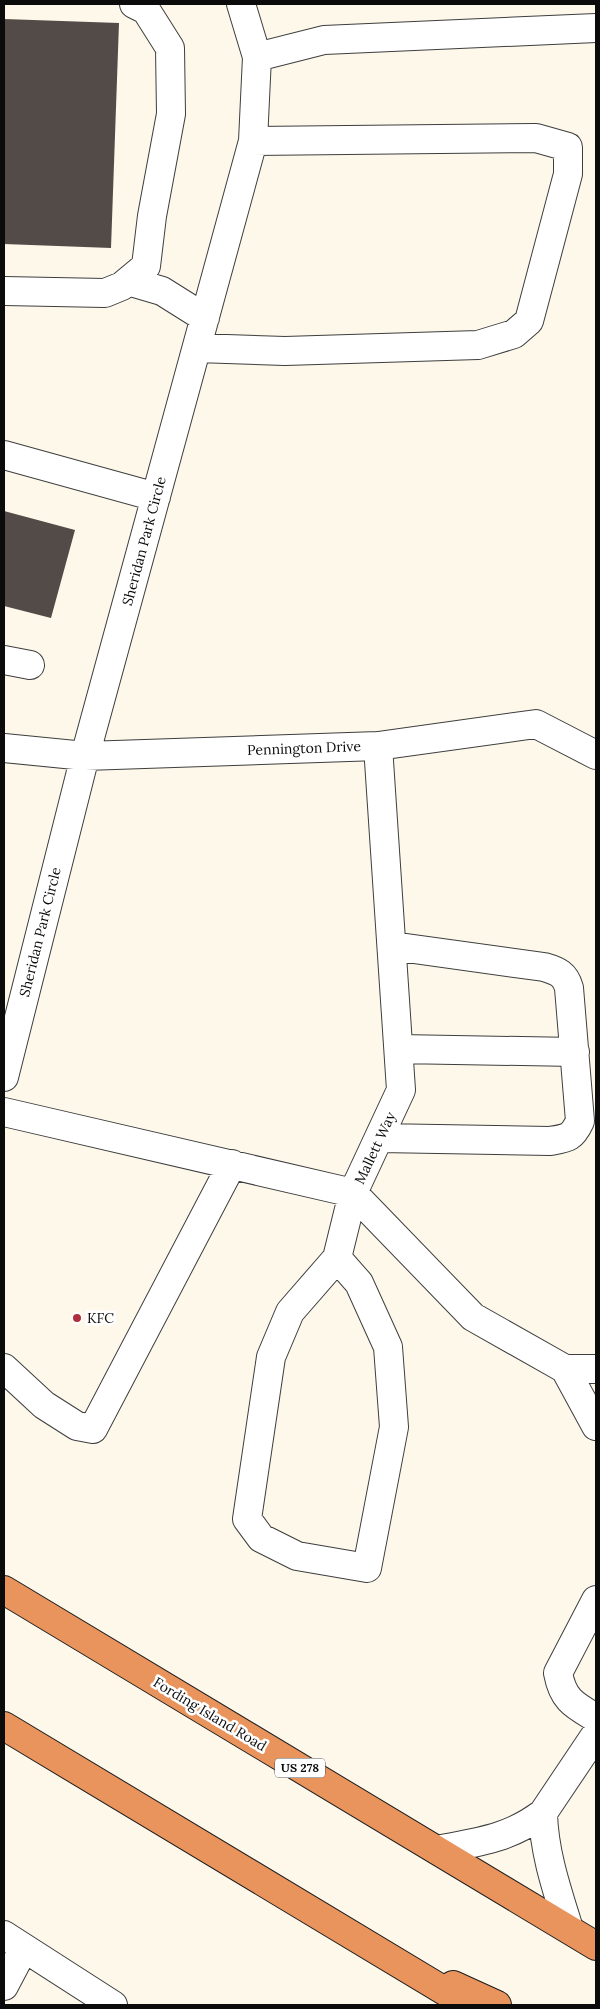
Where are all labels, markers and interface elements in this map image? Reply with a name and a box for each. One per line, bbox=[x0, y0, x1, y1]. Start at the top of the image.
street label: Sheridan Park Circle bbox=[118, 474, 170, 608]
street label: Pennington Drive bbox=[247, 737, 362, 759]
street label: Sheridan Park Circle bbox=[15, 865, 65, 999]
street label: Mallett Way bbox=[350, 1108, 400, 1187]
place label: KFC bbox=[87, 1309, 114, 1327]
marker: KFC bbox=[71, 1312, 83, 1324]
street label: Fording Island Road bbox=[150, 1673, 270, 1755]
road number: US 278 bbox=[275, 1759, 325, 1778]

